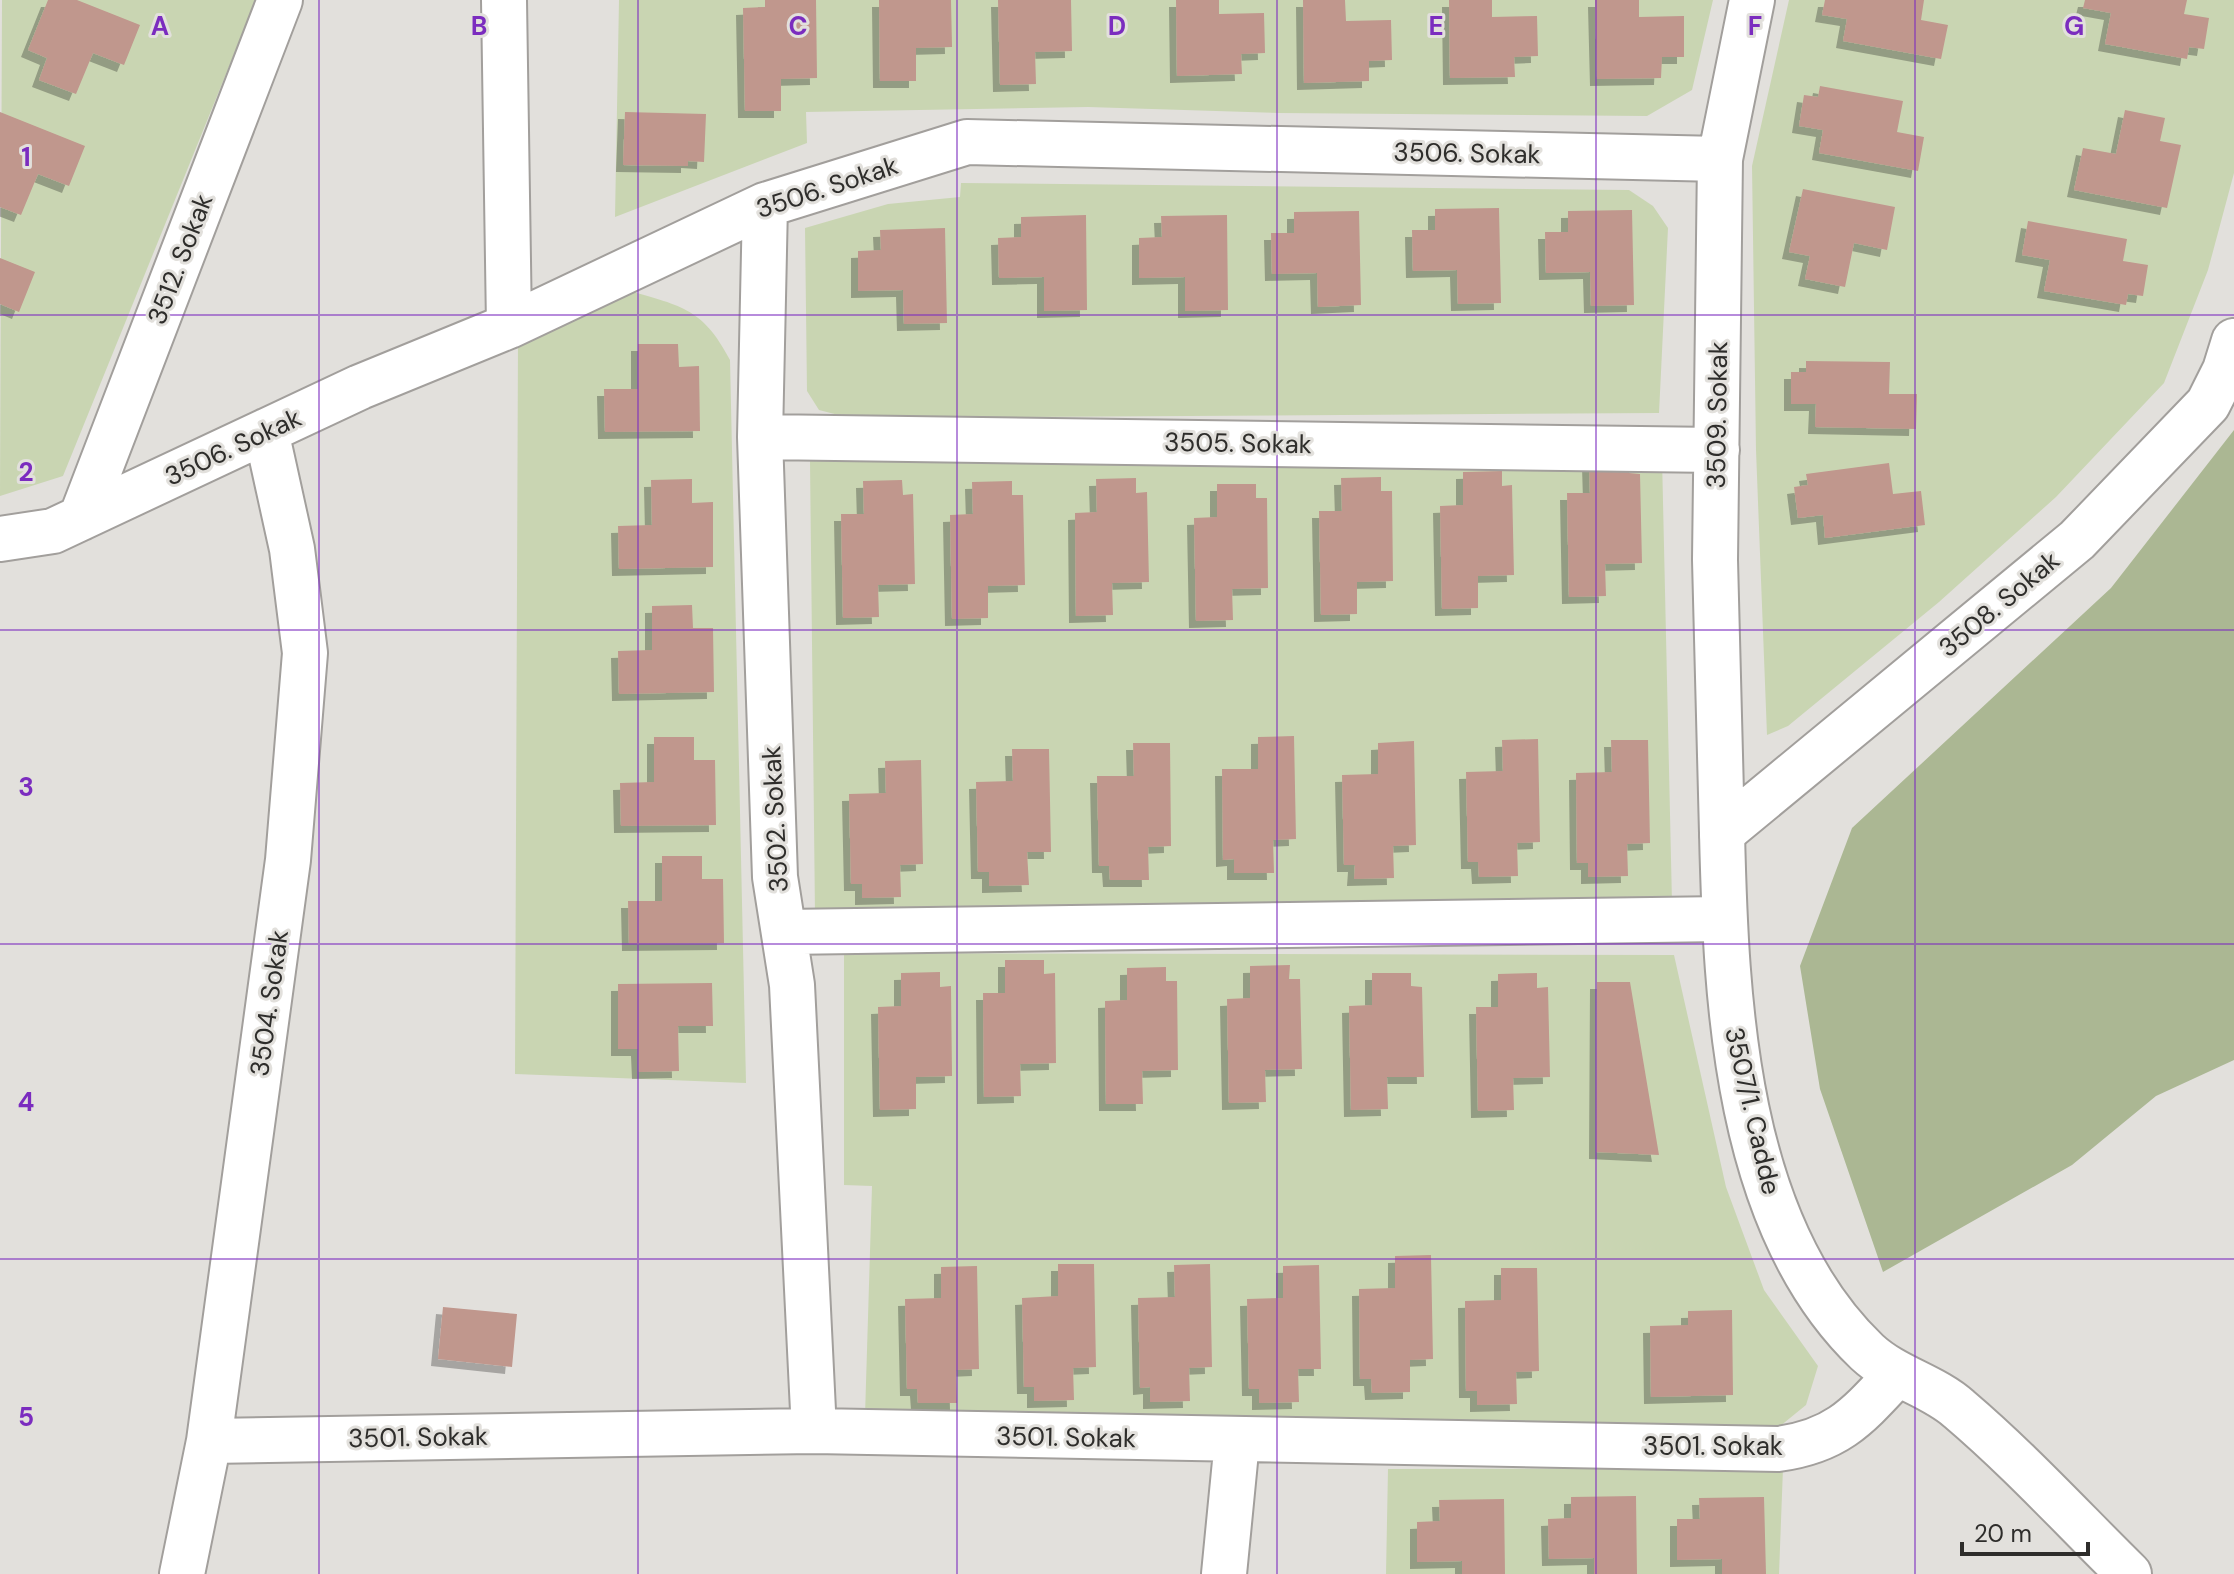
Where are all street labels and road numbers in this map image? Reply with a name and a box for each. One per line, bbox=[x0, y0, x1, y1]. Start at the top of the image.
street label: 3506. Sokak bbox=[1393, 135, 1541, 171]
street label: 3506. Sokak bbox=[752, 148, 902, 226]
street label: 3512. Sokak bbox=[140, 189, 220, 329]
street label: 3509. Sokak bbox=[1699, 341, 1735, 489]
street label: 3506. Sokak bbox=[159, 401, 307, 493]
street label: 3505. Sokak bbox=[1164, 425, 1312, 461]
street label: 3508. Sokak bbox=[1932, 544, 2066, 664]
street label: 3502. Sokak bbox=[754, 745, 796, 893]
street label: 3504. Sokak bbox=[242, 928, 296, 1078]
street label: 3507/1. Cadde bbox=[1717, 1024, 1789, 1198]
street label: 3501. Sokak bbox=[348, 1419, 488, 1455]
street label: 3501. Sokak bbox=[996, 1419, 1136, 1455]
street label: 3501. Sokak bbox=[1643, 1429, 1783, 1463]

